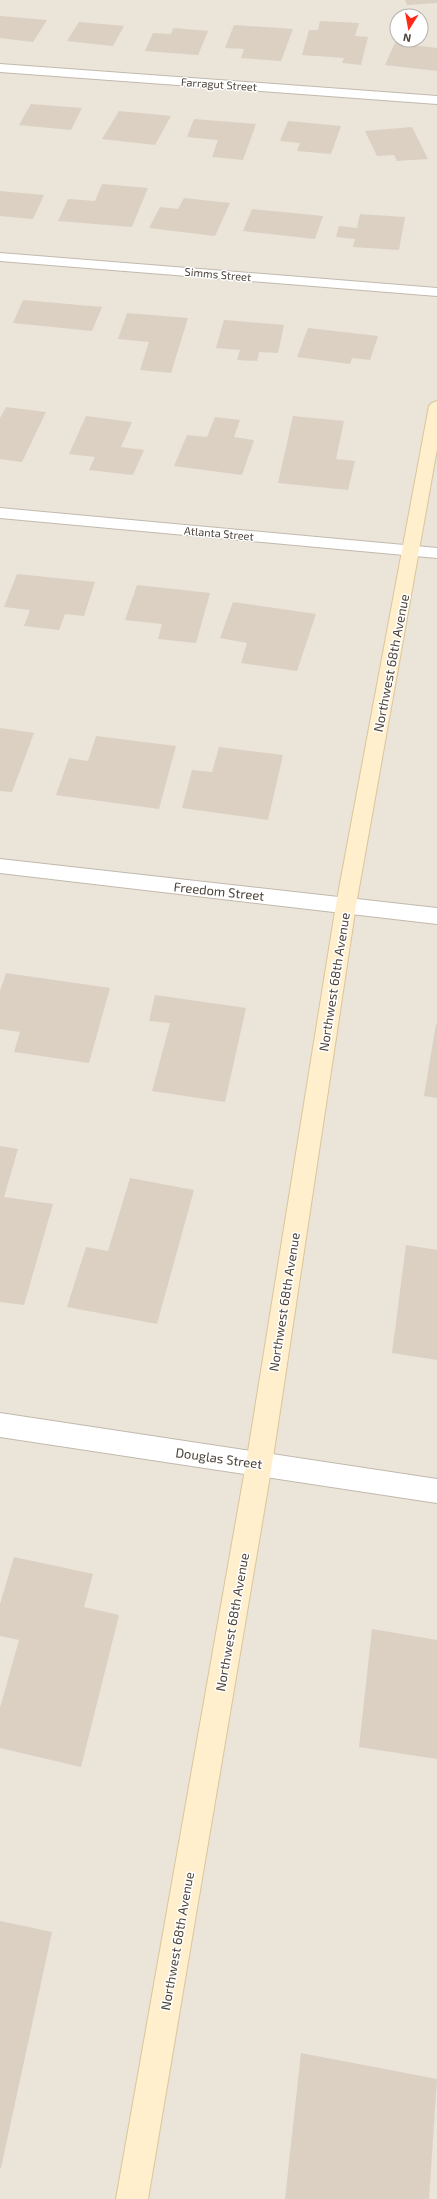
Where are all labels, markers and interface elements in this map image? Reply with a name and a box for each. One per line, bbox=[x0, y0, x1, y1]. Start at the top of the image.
north arrow bbox=[389, 8, 429, 48]
text: N bbox=[402, 31, 412, 45]
street label: Farragut Street bbox=[181, 75, 257, 93]
street label: Simms Street bbox=[184, 265, 252, 283]
street label: Atlanta Street bbox=[184, 523, 254, 543]
street label: Northwest 68th Avenue bbox=[370, 593, 412, 733]
street label: Freedom Street bbox=[173, 878, 265, 904]
street label: Northwest 68th Avenue bbox=[315, 911, 353, 1053]
street label: Northwest 68th Avenue bbox=[265, 1231, 303, 1373]
street label: Douglas Street bbox=[175, 1444, 263, 1472]
street label: Northwest 68th Avenue bbox=[212, 1551, 252, 1693]
street label: Northwest 68th Avenue bbox=[157, 1870, 197, 2012]

